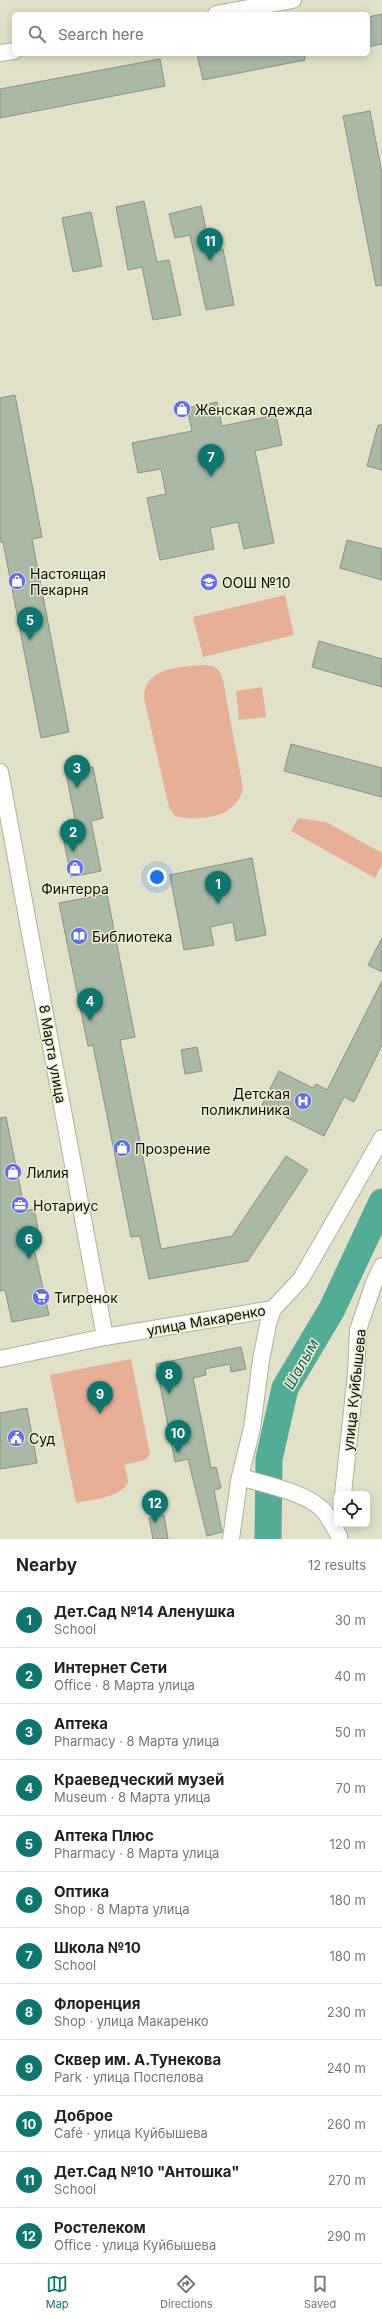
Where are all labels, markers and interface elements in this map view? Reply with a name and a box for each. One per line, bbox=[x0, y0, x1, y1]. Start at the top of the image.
search box bbox=[12, 12, 370, 56]
icon: search bbox=[26, 23, 48, 45]
text: Search here bbox=[58, 25, 144, 44]
pin: 11 bbox=[197, 228, 223, 261]
shop icon: Женская одежда bbox=[172, 399, 192, 419]
place label: Женская одежда bbox=[195, 401, 313, 418]
pin: 7 bbox=[198, 444, 224, 477]
place label: Настоящая Пекарня bbox=[30, 565, 106, 598]
shop icon: Настоящая Пекарня bbox=[7, 571, 27, 591]
school or university icon: ООШ №10 bbox=[199, 572, 219, 592]
place label: ООШ №10 bbox=[222, 574, 291, 591]
pin: 5 bbox=[17, 607, 43, 640]
pin: 3 bbox=[64, 755, 90, 788]
pin: 2 bbox=[60, 819, 86, 852]
shop icon: Финтерра bbox=[65, 858, 85, 878]
your location bbox=[147, 867, 167, 887]
pin: 1 bbox=[205, 871, 231, 904]
place label: Финтерра bbox=[41, 880, 109, 897]
library icon: Библиотека bbox=[69, 926, 89, 946]
place label: Библиотека bbox=[92, 928, 172, 945]
pin: 4 bbox=[77, 988, 103, 1021]
street label: 8 Марта улица bbox=[36, 1003, 70, 1105]
place label: Детская поликлиника bbox=[201, 1085, 290, 1118]
hospital icon: Детская поликлиника bbox=[293, 1091, 313, 1111]
shop icon: Прозрение bbox=[112, 1138, 132, 1158]
place label: Прозрение bbox=[135, 1140, 211, 1157]
shop icon: Лилия bbox=[3, 1162, 23, 1182]
place label: Лилия bbox=[26, 1164, 69, 1181]
office icon: Нотариус bbox=[10, 1195, 30, 1215]
place label: Нотариус bbox=[33, 1197, 98, 1214]
pin: 6 bbox=[16, 1226, 42, 1259]
supermarket icon: Тигренок bbox=[31, 1287, 51, 1307]
place label: Тигренок bbox=[54, 1289, 118, 1306]
street label: улица Макаренко bbox=[145, 1301, 267, 1339]
street label: улица Куйбышева bbox=[339, 1328, 369, 1452]
water label: Шалым bbox=[279, 1335, 323, 1393]
pin: 8 bbox=[156, 1361, 182, 1394]
pin: 9 bbox=[87, 1381, 113, 1414]
pin: 10 bbox=[165, 1420, 191, 1453]
public building icon: Суд bbox=[6, 1428, 26, 1448]
place label: Суд bbox=[29, 1430, 55, 1447]
pin: 12 bbox=[142, 1490, 168, 1523]
map controls bbox=[334, 1491, 370, 1527]
button: locate bbox=[334, 1491, 370, 1527]
text: Nearby bbox=[16, 1555, 77, 1575]
text: 12 results bbox=[308, 1557, 366, 1573]
text: Дет.Сад №14 Аленушка bbox=[54, 1602, 235, 1621]
text: 1 bbox=[26, 1612, 32, 1628]
text: 30 m bbox=[335, 1612, 366, 1628]
text: School bbox=[54, 1621, 96, 1637]
text: Интернет Сети bbox=[54, 1658, 167, 1677]
text: 2 bbox=[25, 1668, 33, 1684]
text: 40 m bbox=[334, 1668, 366, 1684]
text: Office · 8 Марта улица bbox=[54, 1677, 195, 1693]
text: Аптека bbox=[54, 1714, 108, 1733]
text: 3 bbox=[25, 1724, 33, 1740]
text: 50 m bbox=[335, 1724, 366, 1740]
text: Pharmacy · 8 Марта улица bbox=[54, 1733, 219, 1749]
text: Краеведческий музей bbox=[54, 1770, 224, 1789]
text: 4 bbox=[25, 1780, 33, 1796]
text: 70 m bbox=[336, 1780, 366, 1796]
text: Museum · 8 Марта улица bbox=[54, 1789, 211, 1805]
text: Аптека Плюс bbox=[54, 1826, 154, 1845]
text: 5 bbox=[25, 1836, 33, 1852]
text: 120 m bbox=[330, 1836, 366, 1852]
text: Pharmacy · 8 Марта улица bbox=[54, 1845, 219, 1861]
text: Оптика bbox=[54, 1882, 109, 1901]
text: 6 bbox=[25, 1892, 33, 1908]
text: 180 m bbox=[329, 1892, 366, 1908]
text: Shop · 8 Марта улица bbox=[54, 1901, 190, 1917]
text: Школа №10 bbox=[54, 1938, 141, 1957]
text: 7 bbox=[25, 1948, 33, 1964]
text: 180 m bbox=[329, 1948, 366, 1964]
text: School bbox=[54, 1957, 96, 1973]
text: Флоренция bbox=[54, 1994, 140, 2013]
text: 8 bbox=[25, 2004, 33, 2020]
text: 230 m bbox=[327, 2004, 366, 2020]
text: Shop · улица Макаренко bbox=[54, 2013, 209, 2029]
text: Сквер им. А.Тунекова bbox=[54, 2050, 221, 2069]
text: 9 bbox=[25, 2060, 33, 2076]
text: 240 m bbox=[327, 2060, 366, 2076]
text: Park · улица Поспелова bbox=[54, 2069, 204, 2085]
text: Доброе bbox=[54, 2106, 113, 2125]
text: 10 bbox=[22, 2116, 36, 2132]
text: 260 m bbox=[327, 2116, 366, 2132]
text: Café · улица Куйбышева bbox=[54, 2125, 208, 2141]
text: Дет.Сад №10 "Антошка" bbox=[54, 2162, 240, 2181]
text: 11 bbox=[23, 2172, 35, 2188]
text: 270 m bbox=[328, 2172, 366, 2188]
text: School bbox=[54, 2181, 96, 2197]
text: Ростелеком bbox=[54, 2218, 146, 2237]
text: 12 bbox=[22, 2228, 36, 2244]
text: 290 m bbox=[327, 2228, 366, 2244]
text: Office · улица Куйбышева bbox=[54, 2237, 216, 2253]
tab: Map bbox=[46, 2273, 69, 2311]
tab: Directions bbox=[160, 2273, 213, 2311]
tab: Saved bbox=[304, 2273, 336, 2311]

